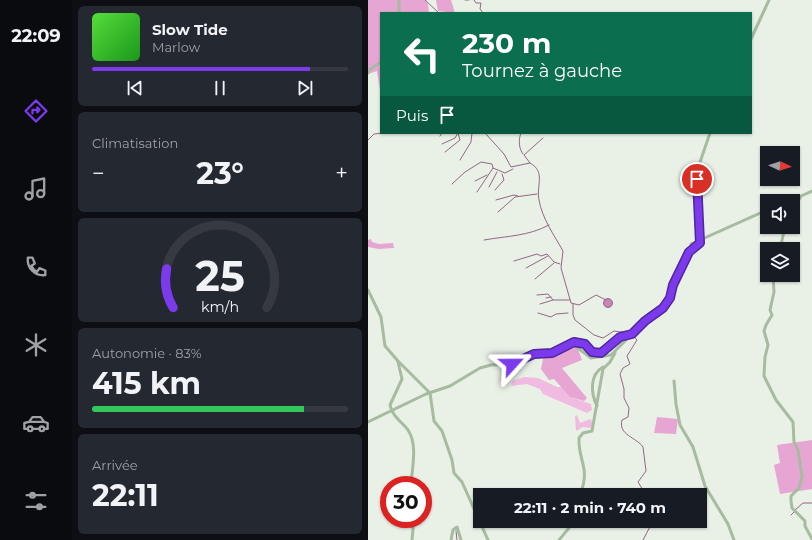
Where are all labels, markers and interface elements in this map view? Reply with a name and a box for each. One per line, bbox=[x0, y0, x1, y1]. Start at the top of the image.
text: Slow Tide bbox=[152, 20, 228, 39]
text: 22:09 bbox=[11, 25, 61, 47]
text: 230 m bbox=[462, 26, 551, 60]
icon: left bbox=[396, 28, 448, 80]
text: Marlow bbox=[152, 39, 200, 55]
text: Tournez à gauche bbox=[462, 60, 622, 82]
icon: previous bbox=[124, 77, 146, 99]
icon: pause bbox=[209, 77, 231, 99]
icon: next bbox=[294, 77, 316, 99]
icon: directions bbox=[22, 97, 50, 125]
icon: arrive bbox=[436, 104, 458, 126]
text: Puis bbox=[396, 106, 428, 125]
text: Climatisation bbox=[92, 135, 178, 151]
north arrow bbox=[760, 146, 800, 186]
map controls bbox=[760, 146, 800, 282]
text: 23° bbox=[196, 155, 244, 192]
text: − bbox=[92, 160, 105, 187]
text: + bbox=[335, 160, 348, 187]
pin bbox=[680, 162, 714, 196]
icon: arrive bbox=[686, 168, 708, 190]
icon: music bbox=[22, 175, 50, 203]
button: sound bbox=[760, 194, 800, 234]
button: layers bbox=[760, 242, 800, 282]
text: 25 bbox=[195, 251, 245, 301]
icon: phone bbox=[22, 253, 50, 281]
text: km/h bbox=[201, 298, 239, 316]
icon: climate bbox=[22, 331, 50, 359]
position arrow bbox=[491, 343, 533, 385]
text: Autonomie · 83% bbox=[92, 345, 202, 361]
text: 415 km bbox=[92, 365, 201, 402]
icon: car bbox=[22, 409, 50, 437]
text: Arrivée bbox=[92, 457, 138, 473]
speed limit sign: 30 bbox=[380, 476, 432, 528]
text: 22:11 bbox=[92, 477, 159, 514]
icon: filters bbox=[22, 487, 50, 515]
text: 22:11 · 2 min · 740 m bbox=[514, 498, 666, 517]

